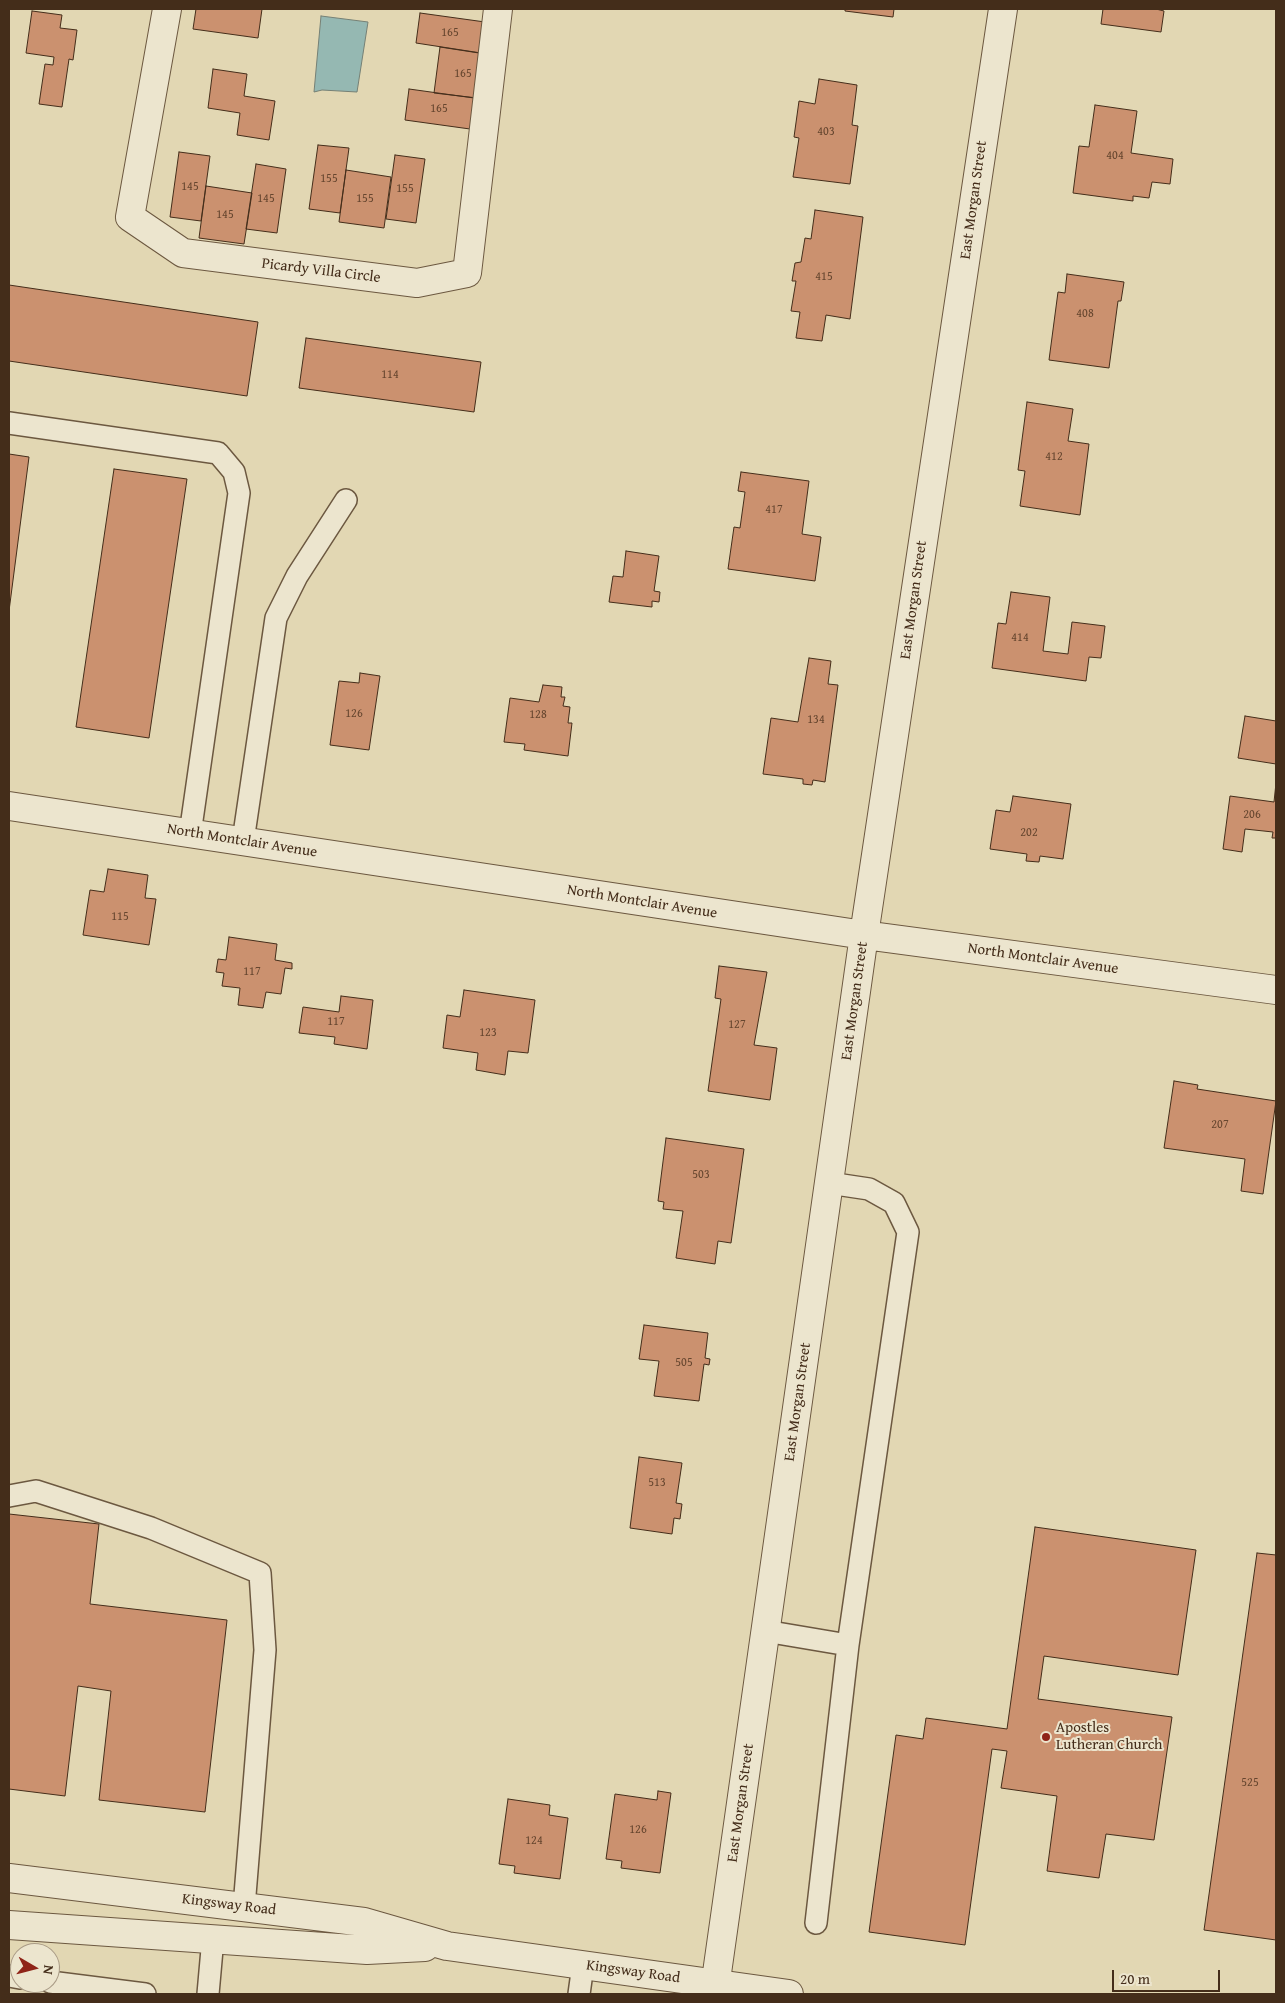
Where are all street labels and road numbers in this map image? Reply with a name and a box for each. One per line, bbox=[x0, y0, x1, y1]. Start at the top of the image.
street label: East Morgan Street bbox=[957, 140, 991, 260]
street label: Picardy Villa Circle bbox=[261, 255, 381, 287]
street label: East Morgan Street bbox=[897, 540, 931, 660]
street label: North Montclair Avenue bbox=[166, 820, 318, 862]
street label: North Montclair Avenue bbox=[566, 881, 718, 923]
street label: North Montclair Avenue bbox=[967, 940, 1119, 978]
street label: East Morgan Street bbox=[838, 941, 872, 1061]
street label: East Morgan Street bbox=[781, 1342, 815, 1462]
street label: East Morgan Street bbox=[724, 1743, 758, 1863]
street label: Kingsway Road bbox=[181, 1890, 277, 1920]
street label: Kingsway Road bbox=[585, 1957, 681, 1987]

